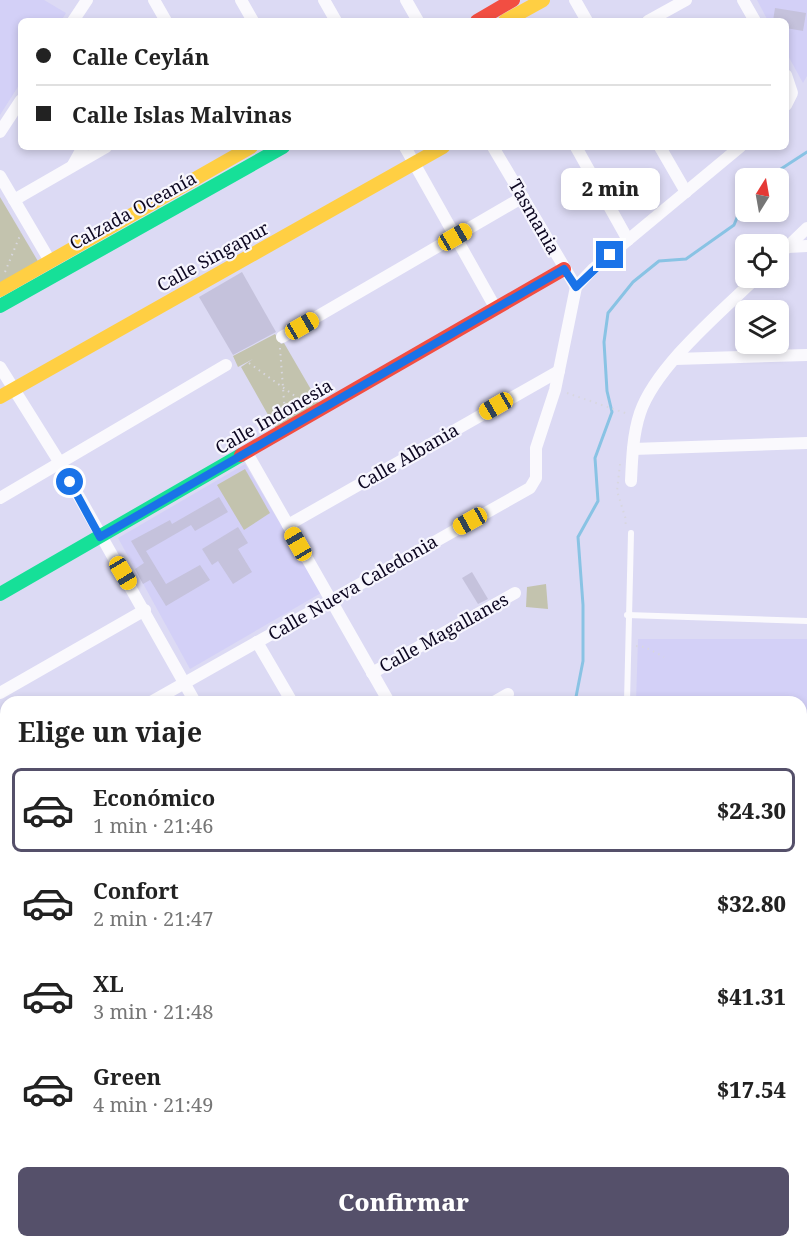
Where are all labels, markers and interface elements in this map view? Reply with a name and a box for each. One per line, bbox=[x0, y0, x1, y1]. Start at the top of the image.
text: Calle Ceylán bbox=[72, 41, 209, 71]
text: Calle Islas Malvinas bbox=[72, 99, 292, 129]
street label: Calzada Oceanía bbox=[65, 165, 200, 255]
callout: 2 min bbox=[560, 168, 660, 210]
north arrow bbox=[735, 168, 789, 222]
map controls bbox=[735, 168, 789, 354]
street label: Tasmania bbox=[504, 174, 566, 259]
text: 2 min bbox=[582, 175, 639, 202]
street label: Calle Singapur bbox=[152, 215, 273, 297]
car bbox=[435, 220, 475, 254]
button: locate bbox=[735, 234, 789, 288]
route end bbox=[596, 241, 623, 268]
button: layers bbox=[735, 300, 789, 354]
car bbox=[282, 309, 322, 343]
street label: Calle Indonesia bbox=[211, 373, 336, 459]
car bbox=[476, 389, 516, 423]
street label: Calle Albania bbox=[352, 417, 463, 495]
route start bbox=[56, 468, 83, 495]
car bbox=[450, 504, 490, 538]
car bbox=[281, 524, 315, 564]
street label: Calle Nueva Caledonia bbox=[263, 529, 442, 646]
car bbox=[106, 553, 140, 593]
street label: Calle Magallanes bbox=[375, 587, 512, 678]
text: Elige un viaje bbox=[18, 713, 202, 750]
text: Económico bbox=[93, 782, 215, 812]
icon: car bbox=[21, 783, 75, 837]
text: $24.30 bbox=[717, 795, 786, 825]
text: 1 min · 21:46 bbox=[93, 812, 213, 839]
text: Confort bbox=[93, 875, 179, 905]
icon: car bbox=[21, 876, 75, 930]
text: $32.80 bbox=[717, 888, 786, 918]
text: 2 min · 21:47 bbox=[93, 905, 213, 932]
text: XL bbox=[93, 968, 124, 998]
icon: car bbox=[21, 969, 75, 1023]
text: $41.31 bbox=[717, 981, 786, 1011]
text: 3 min · 21:48 bbox=[93, 998, 213, 1025]
text: Green bbox=[93, 1061, 161, 1091]
icon: car bbox=[21, 1062, 75, 1116]
text: $17.54 bbox=[717, 1074, 786, 1104]
text: 4 min · 21:49 bbox=[93, 1091, 213, 1118]
button: Confirmar bbox=[18, 1167, 789, 1236]

